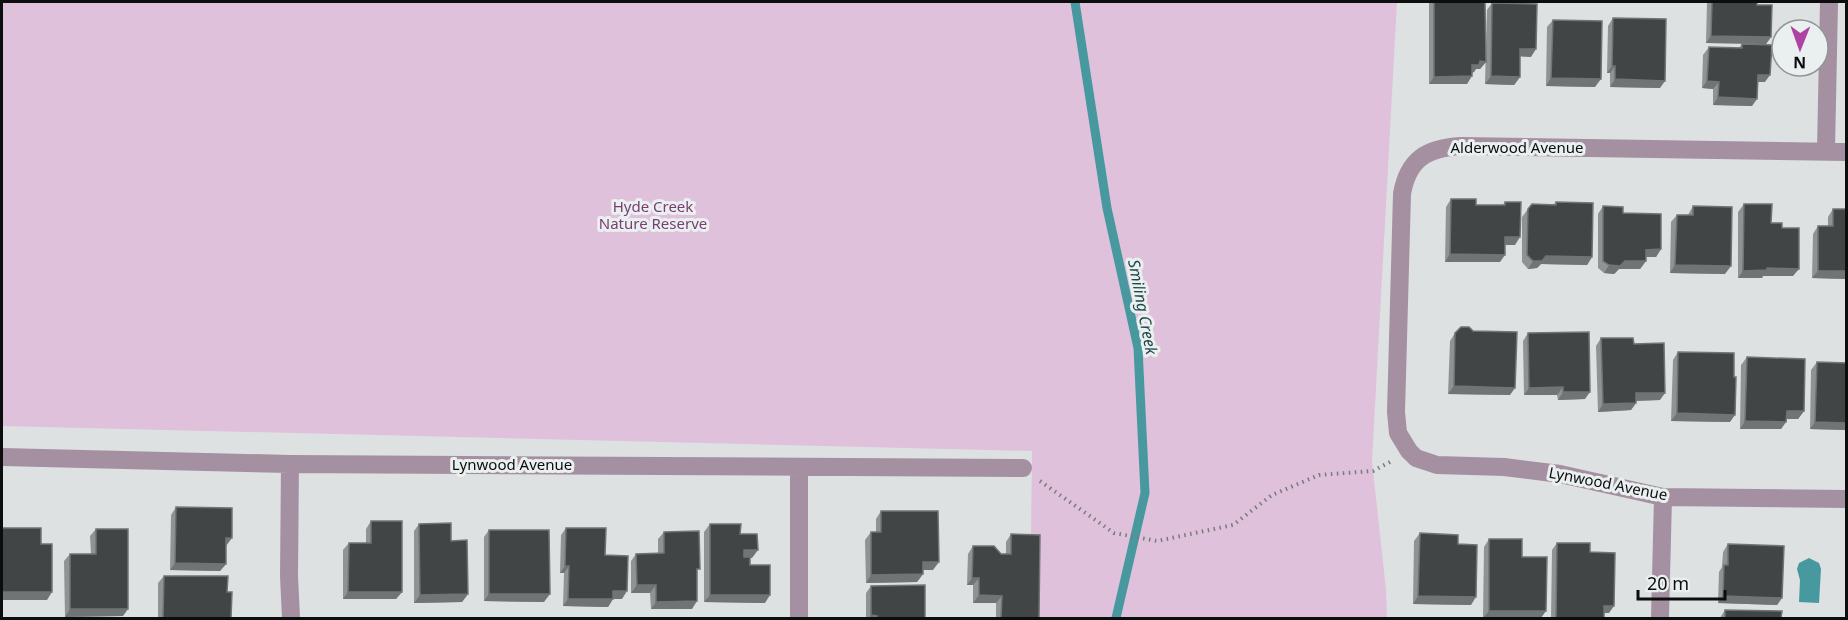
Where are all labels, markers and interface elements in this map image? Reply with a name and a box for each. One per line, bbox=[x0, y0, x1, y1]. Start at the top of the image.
north arrow bbox=[1770, 18, 1830, 78]
text: N bbox=[1793, 52, 1806, 74]
street label: Alderwood Avenue bbox=[1450, 137, 1584, 157]
park label: Hyde Creek Nature Reserve bbox=[599, 196, 707, 233]
water label: Smiling Creek bbox=[1123, 258, 1163, 358]
street label: Lynwood Avenue bbox=[452, 454, 572, 474]
street label: Lynwood Avenue bbox=[1547, 462, 1669, 504]
scale bar bbox=[1638, 563, 1725, 601]
text: 20 m bbox=[1647, 571, 1689, 595]

